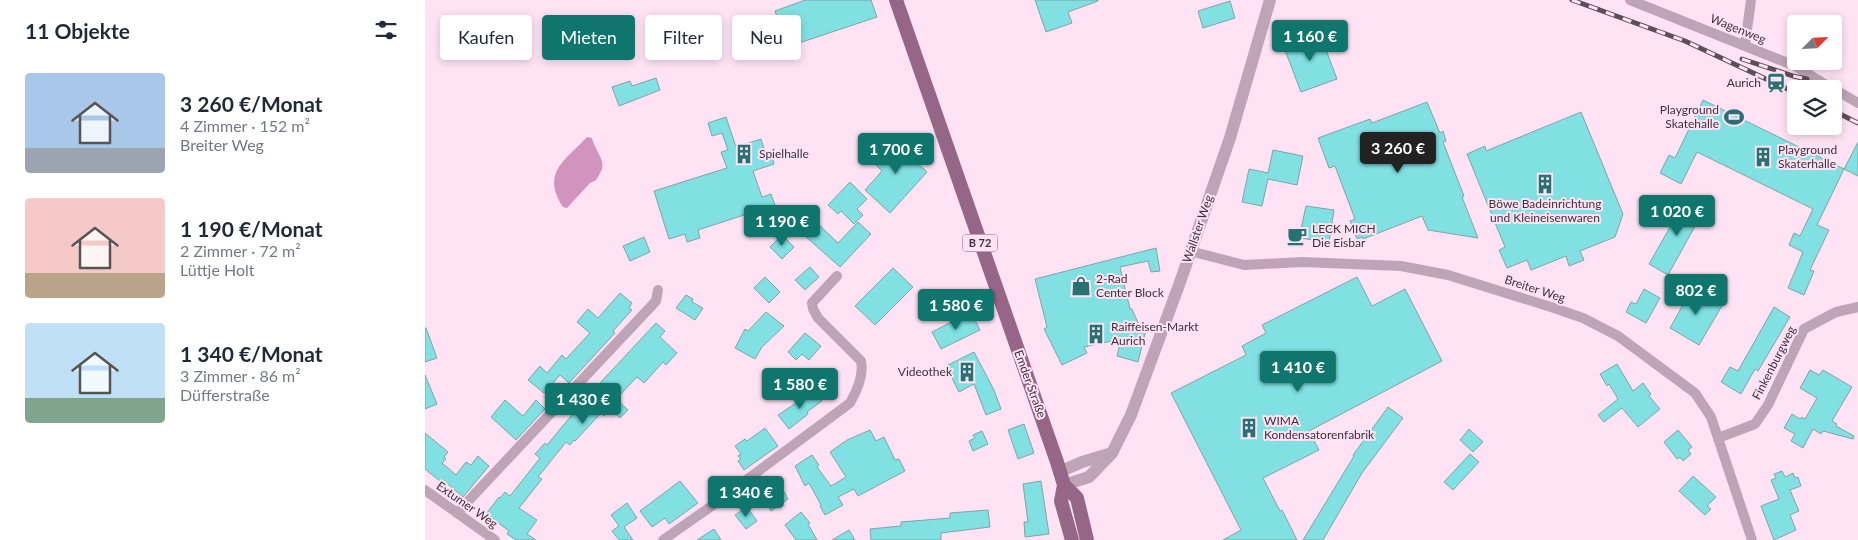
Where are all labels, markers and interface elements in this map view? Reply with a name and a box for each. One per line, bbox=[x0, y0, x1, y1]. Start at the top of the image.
street label: Wagenweg bbox=[1708, 11, 1768, 47]
chip: Kaufen bbox=[440, 15, 532, 60]
chip: Mieten bbox=[542, 15, 635, 60]
chip: Filter bbox=[645, 15, 722, 60]
chip: Neu bbox=[732, 15, 801, 60]
north arrow bbox=[1787, 15, 1843, 70]
map controls bbox=[1787, 15, 1842, 135]
icon: filters bbox=[372, 16, 400, 44]
text: 11 Objekte bbox=[25, 18, 130, 43]
pin: 1 160 € bbox=[1264, 20, 1356, 62]
text: 1 160 € bbox=[1283, 26, 1337, 45]
station icon: Aurich bbox=[1765, 72, 1787, 94]
place label: Aurich bbox=[1727, 75, 1761, 90]
button: layers bbox=[1787, 80, 1842, 135]
text: 3 260 €/Monat bbox=[180, 91, 323, 116]
icon: home bbox=[65, 93, 125, 153]
place label: Playground Skatehalle bbox=[1660, 102, 1719, 131]
sports icon: Playground Skatehalle bbox=[1723, 106, 1745, 128]
text: 4 Zimmer · 152 m² bbox=[180, 116, 310, 135]
pin: 1 700 € bbox=[850, 132, 942, 175]
pin: 3 260 € bbox=[1352, 132, 1444, 174]
text: Breiter Weg bbox=[180, 135, 264, 154]
text: 3 260 € bbox=[1371, 138, 1425, 157]
text: 1 700 € bbox=[869, 139, 923, 158]
place label: Playground Skaterhalle bbox=[1778, 142, 1837, 171]
building icon: Spielhalle bbox=[733, 143, 755, 165]
place label: Spielhalle bbox=[759, 146, 809, 161]
building icon: Playground Skaterhalle bbox=[1752, 146, 1774, 168]
building icon: Böwe Badeinrichtung und Kleineisenwaren bbox=[1534, 173, 1556, 195]
street label: Wallster Weg bbox=[1179, 193, 1216, 265]
pin: 1 020 € bbox=[1631, 194, 1723, 237]
place label: Böwe Badeinrichtung und Kleineisenwaren bbox=[1489, 196, 1601, 225]
text: 1 020 € bbox=[1650, 201, 1704, 220]
pin: 1 190 € bbox=[736, 204, 828, 247]
text: 1 190 € bbox=[755, 211, 809, 230]
text: 1 190 €/Monat bbox=[180, 216, 323, 241]
icon: home bbox=[65, 218, 125, 278]
place label: LECK MICH Die Eisbar bbox=[1312, 221, 1376, 250]
cafe icon: LECK MICH Die Eisbar bbox=[1286, 225, 1308, 247]
road number: B 72 bbox=[963, 234, 997, 252]
text: 2 Zimmer · 72 m² bbox=[180, 241, 301, 260]
text: Lüttje Holt bbox=[180, 260, 255, 279]
place label: 2-Rad Center Block bbox=[1096, 271, 1165, 300]
street label: Breiter Weg bbox=[1503, 272, 1567, 305]
pin: 802 € bbox=[1661, 274, 1731, 316]
shop icon: 2-Rad Center Block bbox=[1070, 275, 1092, 297]
text: 802 € bbox=[1675, 280, 1717, 299]
pin: 1 580 € bbox=[910, 288, 1002, 331]
text: 1 580 € bbox=[929, 295, 983, 314]
place label: Raiffeisen-Markt Aurich bbox=[1111, 319, 1199, 348]
building icon: Raiffeisen-Markt Aurich bbox=[1085, 323, 1107, 345]
street label: Finkenburgweg bbox=[1748, 323, 1799, 402]
text: 1 340 €/Monat bbox=[180, 341, 323, 366]
icon: home bbox=[65, 343, 125, 403]
street label: Emder Straße bbox=[1011, 348, 1050, 420]
pin: 1 410 € bbox=[1252, 350, 1344, 393]
text: 1 410 € bbox=[1271, 357, 1325, 376]
building icon: Videothek bbox=[956, 361, 978, 383]
place label: Videothek bbox=[898, 364, 953, 379]
text: 3 Zimmer · 86 m² bbox=[180, 366, 301, 385]
pin: 1 580 € bbox=[754, 368, 846, 410]
text: 1 580 € bbox=[773, 374, 827, 393]
pin: 1 430 € bbox=[537, 382, 629, 425]
text: Düfferstraße bbox=[180, 385, 270, 404]
text: 1 430 € bbox=[556, 389, 610, 408]
place label: WIMA Kondensatorenfabrik bbox=[1264, 413, 1375, 442]
building icon: WIMA Kondensatorenfabrik bbox=[1238, 417, 1260, 439]
pin: 1 340 € bbox=[700, 476, 792, 518]
street label: Extumer Weg bbox=[434, 478, 501, 531]
text: 1 340 € bbox=[719, 482, 773, 501]

